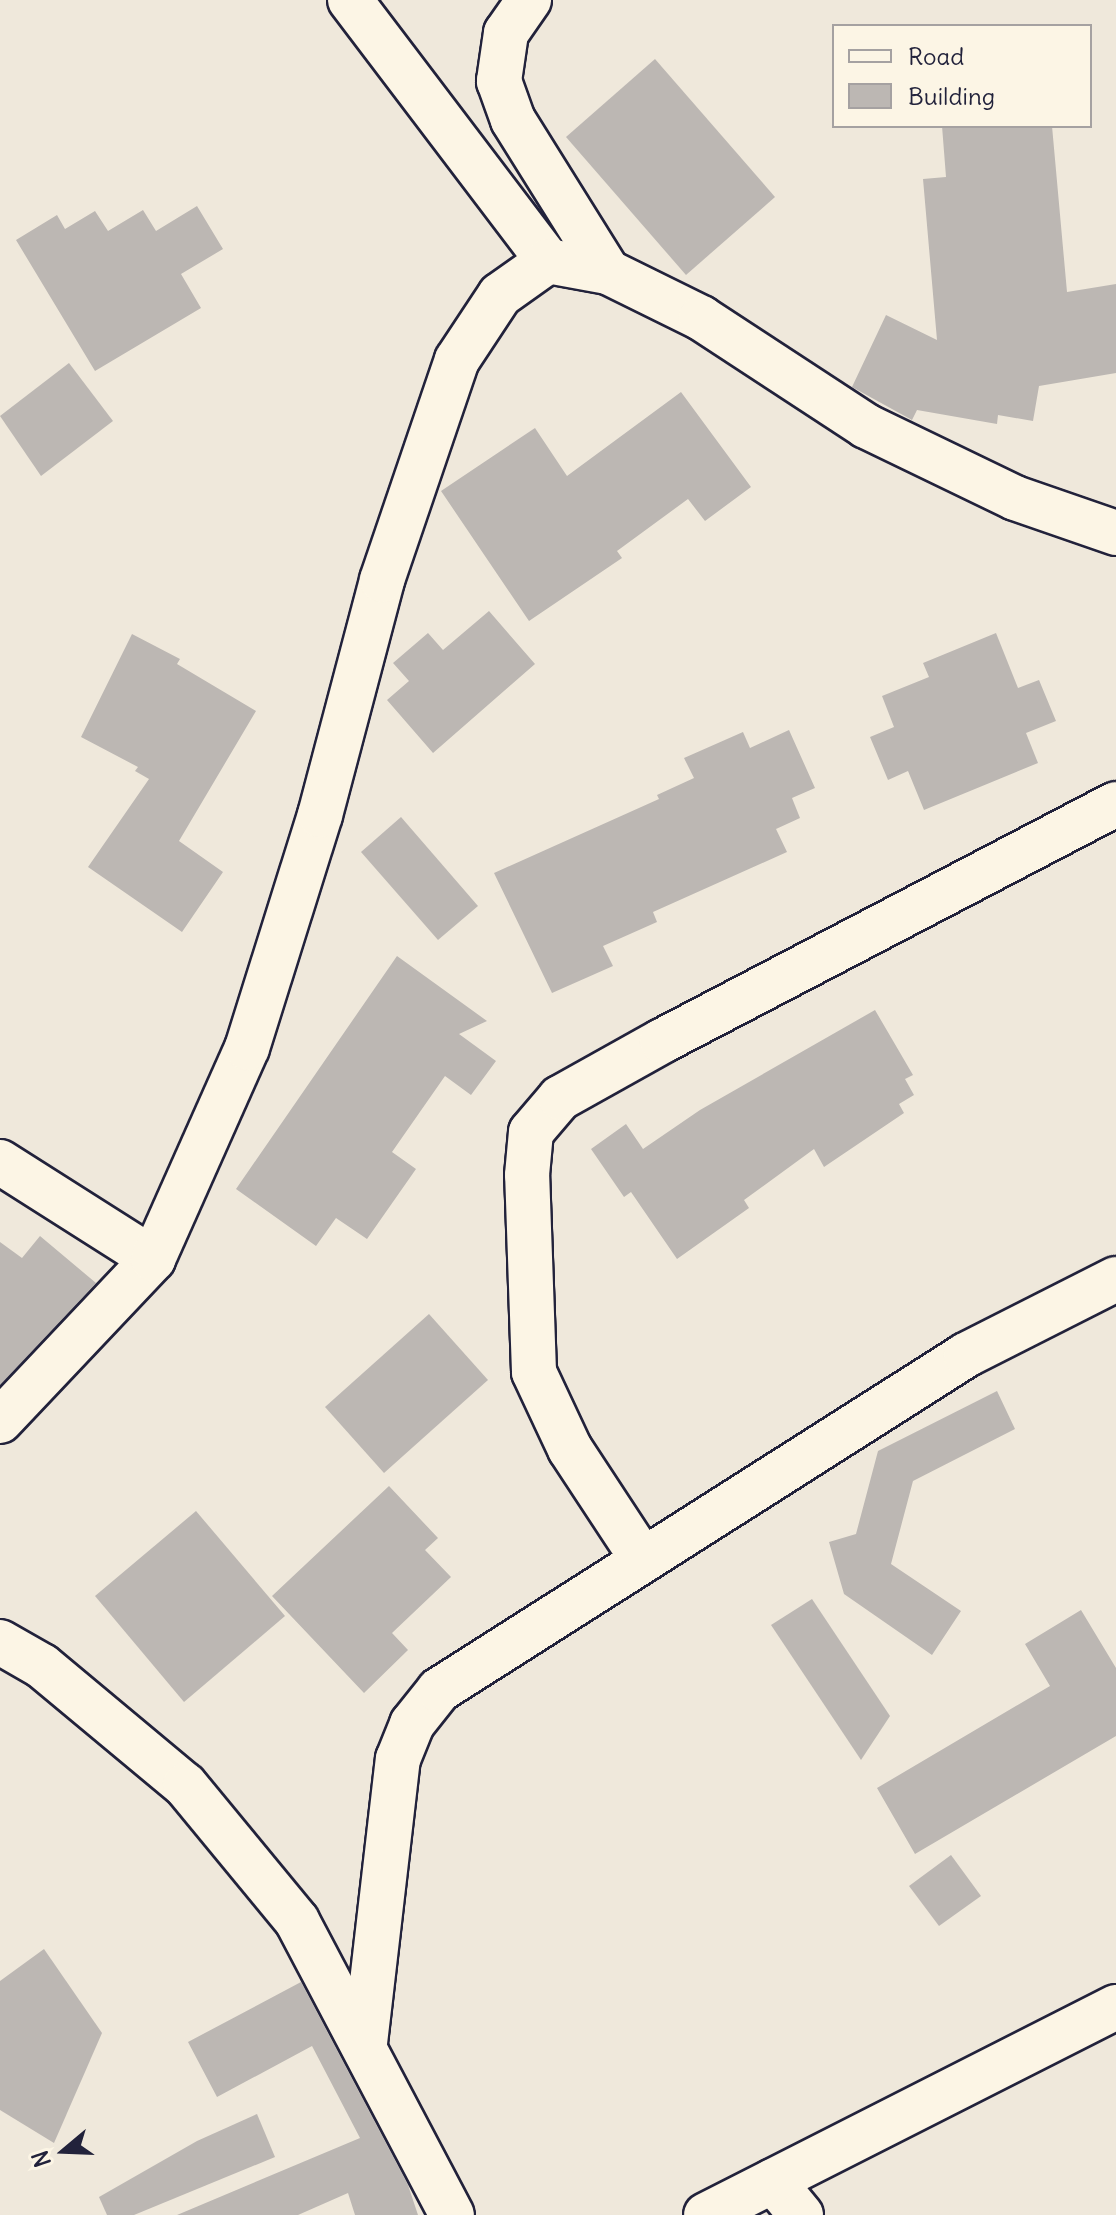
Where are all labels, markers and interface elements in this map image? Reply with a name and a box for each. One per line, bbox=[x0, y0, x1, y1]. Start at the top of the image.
legend bbox=[832, 24, 1092, 128]
text: Road bbox=[908, 41, 964, 71]
text: Building bbox=[908, 81, 995, 111]
north arrow bbox=[24, 2111, 104, 2191]
text: N bbox=[26, 2147, 57, 2171]

